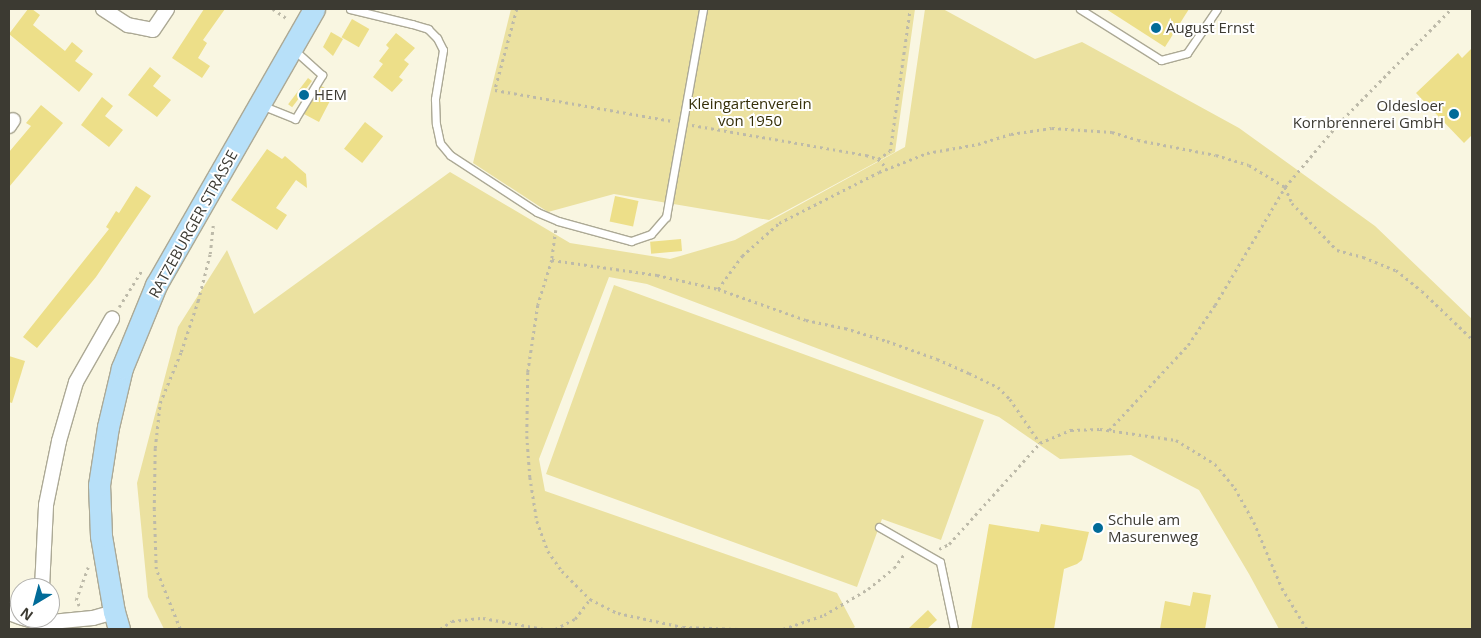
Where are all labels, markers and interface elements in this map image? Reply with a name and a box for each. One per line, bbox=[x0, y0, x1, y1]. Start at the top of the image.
place label: August Ernst bbox=[1166, 19, 1255, 37]
marker: August Ernst bbox=[1150, 22, 1162, 34]
place label: HEM bbox=[314, 86, 347, 104]
marker: HEM bbox=[298, 89, 310, 101]
park label: Kleingartenverein von 1950 bbox=[688, 94, 812, 129]
place label: Oldesloer Kornbrennerei GmbH bbox=[1293, 96, 1444, 131]
marker: Oldesloer Kornbrennerei GmbH bbox=[1448, 108, 1460, 120]
street label: RATZEBURGER STRASSE bbox=[145, 147, 241, 301]
place label: Schule am Masurenweg bbox=[1108, 510, 1198, 545]
marker: Schule am Masurenweg bbox=[1092, 522, 1104, 534]
north arrow bbox=[10, 578, 60, 628]
text: N bbox=[16, 604, 37, 626]

